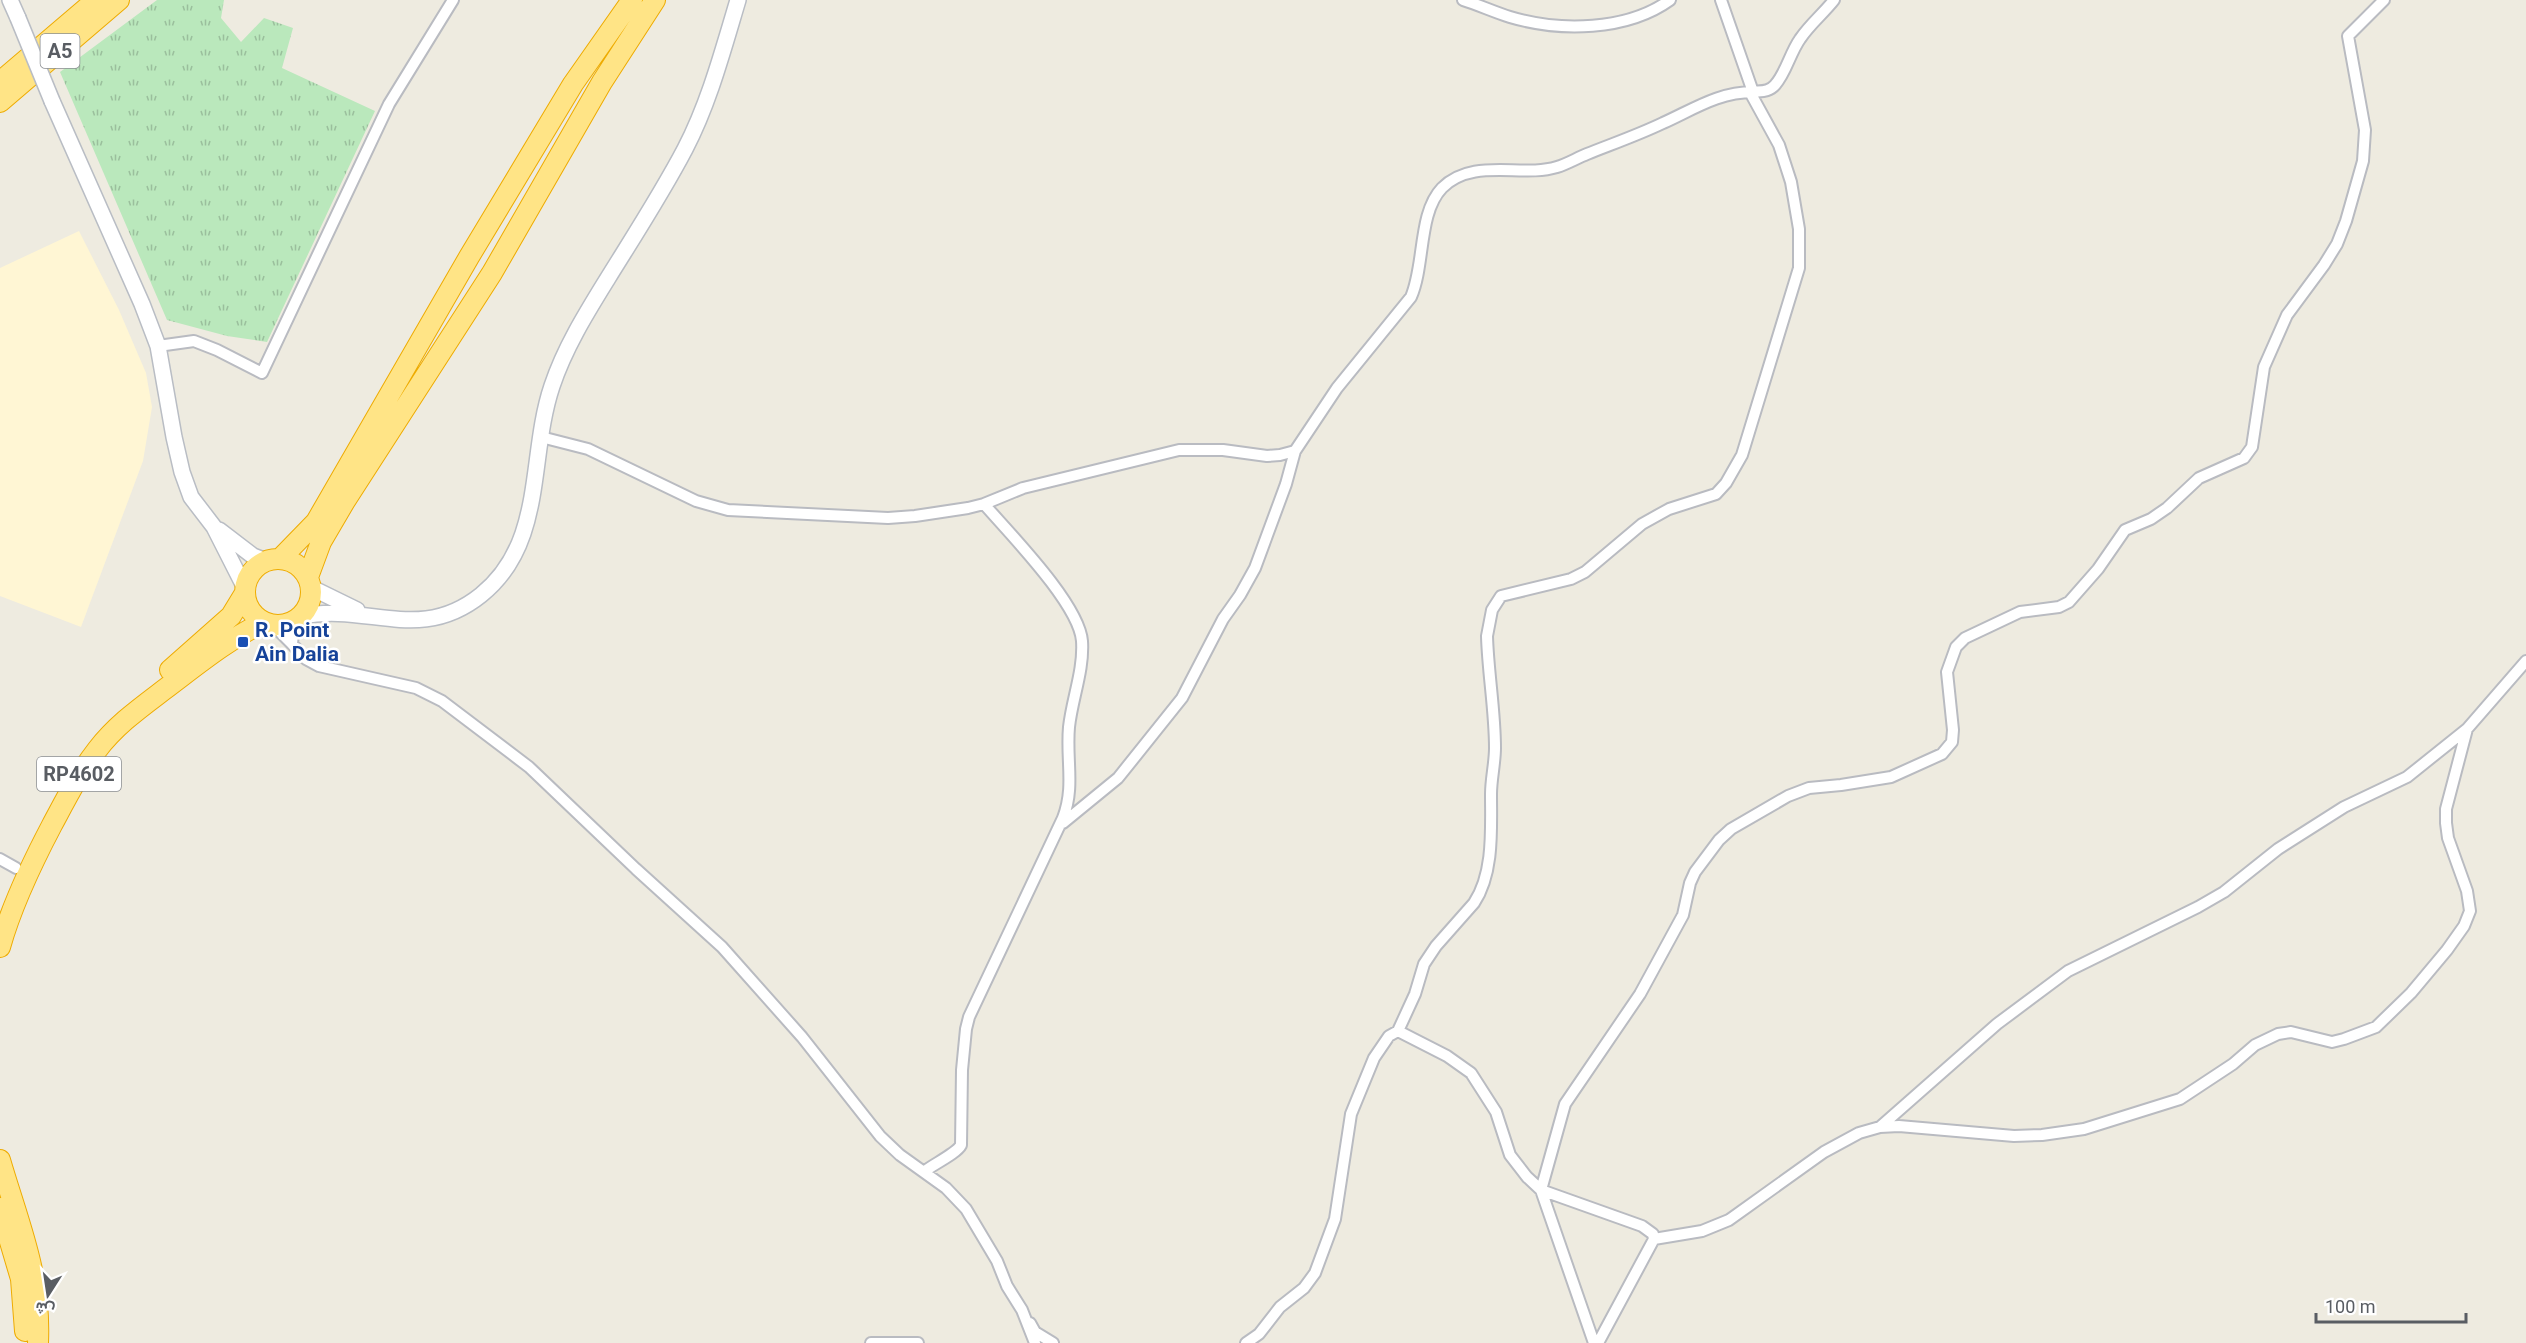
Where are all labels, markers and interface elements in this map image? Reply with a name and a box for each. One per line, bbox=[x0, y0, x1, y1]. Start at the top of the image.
road number: A5 bbox=[40, 34, 80, 68]
place label: R. Point Ain Dalia bbox=[255, 618, 339, 666]
marker: R. Point Ain Dalia bbox=[236, 635, 250, 649]
road number: RP4602 bbox=[37, 757, 121, 791]
north arrow bbox=[18, 1265, 78, 1325]
scale bar bbox=[2316, 1286, 2466, 1324]
text: 100 m bbox=[2325, 1296, 2376, 1317]
text: ش bbox=[34, 1298, 56, 1320]

